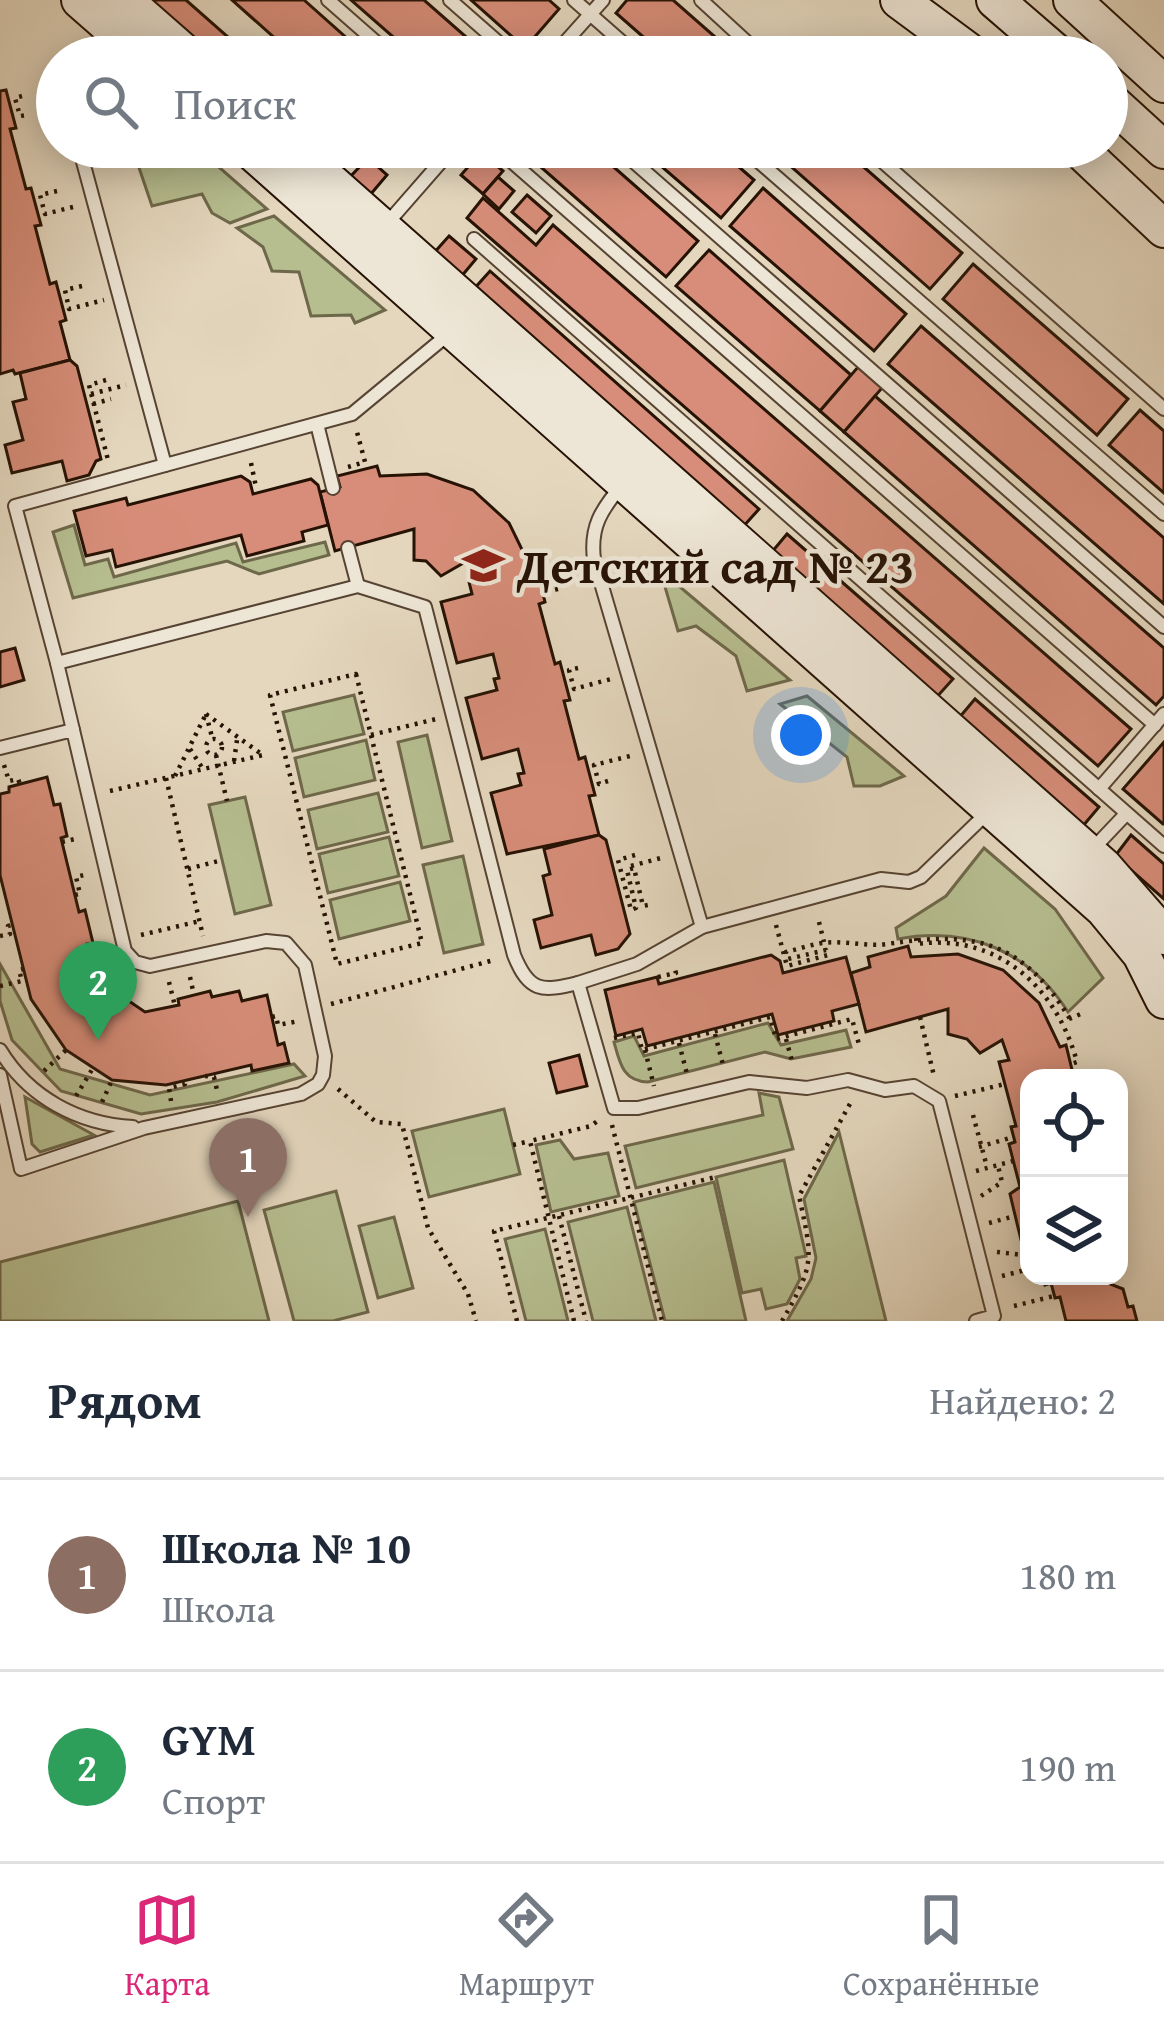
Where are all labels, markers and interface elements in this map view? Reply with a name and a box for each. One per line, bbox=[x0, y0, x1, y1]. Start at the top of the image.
search box bbox=[36, 36, 1128, 168]
icon: search bbox=[78, 69, 144, 135]
text: Поиск bbox=[174, 70, 296, 135]
place label: Детский сад № 23 bbox=[516, 530, 914, 601]
school or university icon: Детский сад № 23 bbox=[460, 542, 506, 588]
your location bbox=[771, 705, 831, 765]
pin: 2 bbox=[59, 941, 137, 1040]
map controls bbox=[1020, 1069, 1128, 1285]
button: locate bbox=[1020, 1069, 1128, 1177]
pin: 1 bbox=[209, 1118, 287, 1217]
button: layers bbox=[1020, 1177, 1128, 1285]
text: Рядом bbox=[48, 1362, 202, 1437]
text: Найдено: 2 bbox=[929, 1371, 1116, 1428]
text: Школа № 10 bbox=[162, 1514, 411, 1579]
text: 1 bbox=[77, 1546, 97, 1603]
text: 180 m bbox=[1019, 1546, 1116, 1603]
text: Школа bbox=[162, 1579, 275, 1636]
text: GYM bbox=[162, 1706, 256, 1771]
text: 2 bbox=[77, 1738, 97, 1795]
text: 190 m bbox=[1019, 1738, 1116, 1795]
text: Спорт bbox=[162, 1771, 265, 1828]
tab: Карта bbox=[125, 1887, 210, 2007]
tab: Маршрут bbox=[459, 1887, 594, 2007]
tab: Сохранённые bbox=[843, 1887, 1040, 2007]

